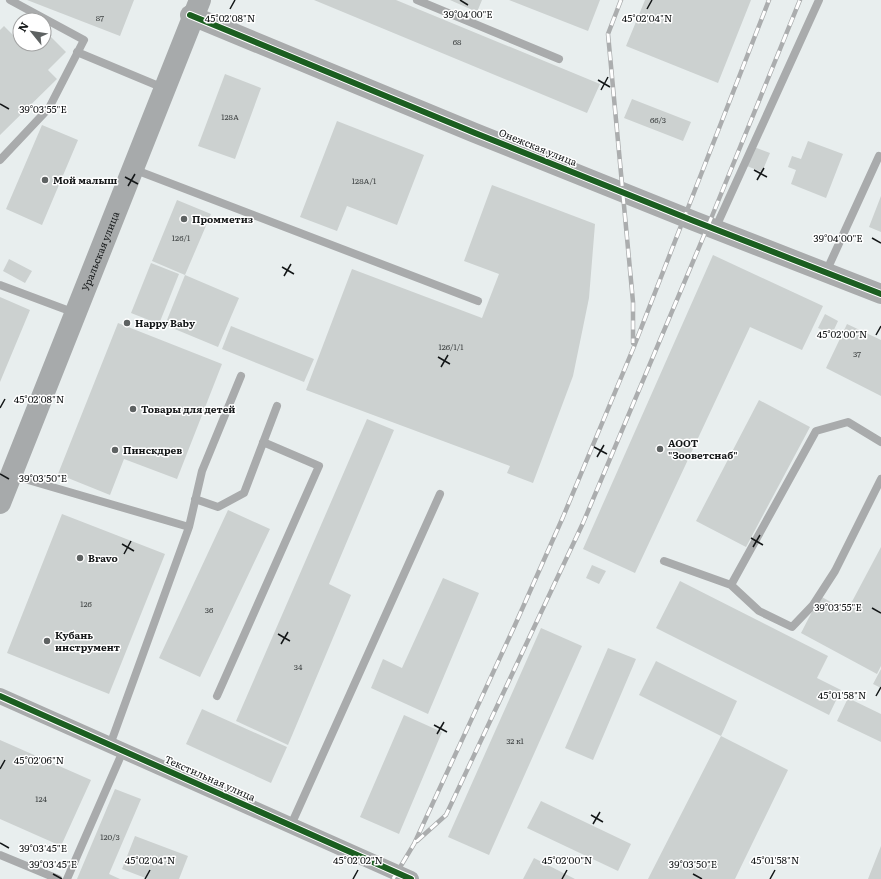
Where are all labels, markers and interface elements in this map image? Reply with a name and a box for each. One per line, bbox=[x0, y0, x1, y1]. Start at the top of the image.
text: 39°04'00"E bbox=[443, 6, 493, 21]
text: 45°02'08"N bbox=[205, 10, 255, 25]
text: 45°02'04"N bbox=[622, 10, 672, 25]
north arrow bbox=[12, 12, 52, 52]
house number: 87 bbox=[96, 12, 104, 23]
text: N bbox=[13, 19, 32, 34]
house number: 68 bbox=[453, 36, 462, 47]
text: 39°03'55"E bbox=[19, 101, 67, 116]
house number: 128А bbox=[221, 111, 239, 122]
house number: 66/3 bbox=[650, 114, 666, 125]
street label: Онежская улица bbox=[497, 124, 580, 169]
place label: Мой малыш bbox=[53, 172, 117, 187]
marker: Мой малыш bbox=[40, 175, 50, 185]
house number: 128А/1 bbox=[352, 175, 377, 186]
street label: Уральская улица bbox=[77, 208, 122, 293]
place label: Промметиз bbox=[192, 211, 253, 226]
marker: Промметиз bbox=[179, 214, 189, 224]
text: 39°04'00"E bbox=[813, 230, 863, 245]
house number: 126/1 bbox=[172, 232, 191, 243]
place label: Happy Baby bbox=[135, 315, 196, 330]
marker: Happy Baby bbox=[122, 318, 132, 328]
text: 45°02'00"N bbox=[817, 326, 867, 341]
house number: 126/1/1 bbox=[439, 341, 464, 352]
house number: 37 bbox=[853, 348, 861, 359]
text: 45°02'08"N bbox=[14, 391, 64, 406]
place label: Товары для детей bbox=[141, 401, 235, 416]
marker: Товары для детей bbox=[128, 404, 138, 414]
place label: АООТ "Зооветснаб" bbox=[668, 435, 738, 462]
place label: Пинскдрев bbox=[123, 442, 182, 457]
marker: АООТ "Зооветснаб" bbox=[655, 444, 665, 454]
marker: Пинскдрев bbox=[110, 445, 120, 455]
text: 39°03'50"E bbox=[19, 470, 67, 485]
place label: Bravo bbox=[88, 550, 118, 565]
marker: Bravo bbox=[75, 553, 85, 563]
house number: 126 bbox=[80, 598, 93, 609]
text: 39°03'55"E bbox=[814, 599, 862, 614]
house number: 36 bbox=[205, 604, 214, 615]
place label: Кубань инструмент bbox=[55, 627, 120, 654]
marker: Кубань инструмент bbox=[42, 636, 52, 646]
house number: 34 bbox=[294, 661, 303, 672]
text: 45°01'58"N bbox=[818, 687, 866, 702]
house number: 32 к1 bbox=[506, 735, 525, 746]
street label: Текстильная улица bbox=[162, 751, 259, 805]
text: 45°02'06"N bbox=[14, 752, 64, 767]
house number: 124 bbox=[35, 793, 47, 804]
house number: 120/3 bbox=[100, 831, 120, 842]
text: 39°03'45"E bbox=[19, 840, 67, 855]
text: 45°02'04"N bbox=[125, 852, 175, 867]
text: 45°02'02"N bbox=[333, 852, 383, 867]
text: 45°02'00"N bbox=[542, 852, 592, 867]
text: 45°01'58"N bbox=[751, 852, 799, 867]
text: 39°03'45"E bbox=[29, 856, 77, 871]
text: 39°03'50"E bbox=[669, 856, 717, 871]

